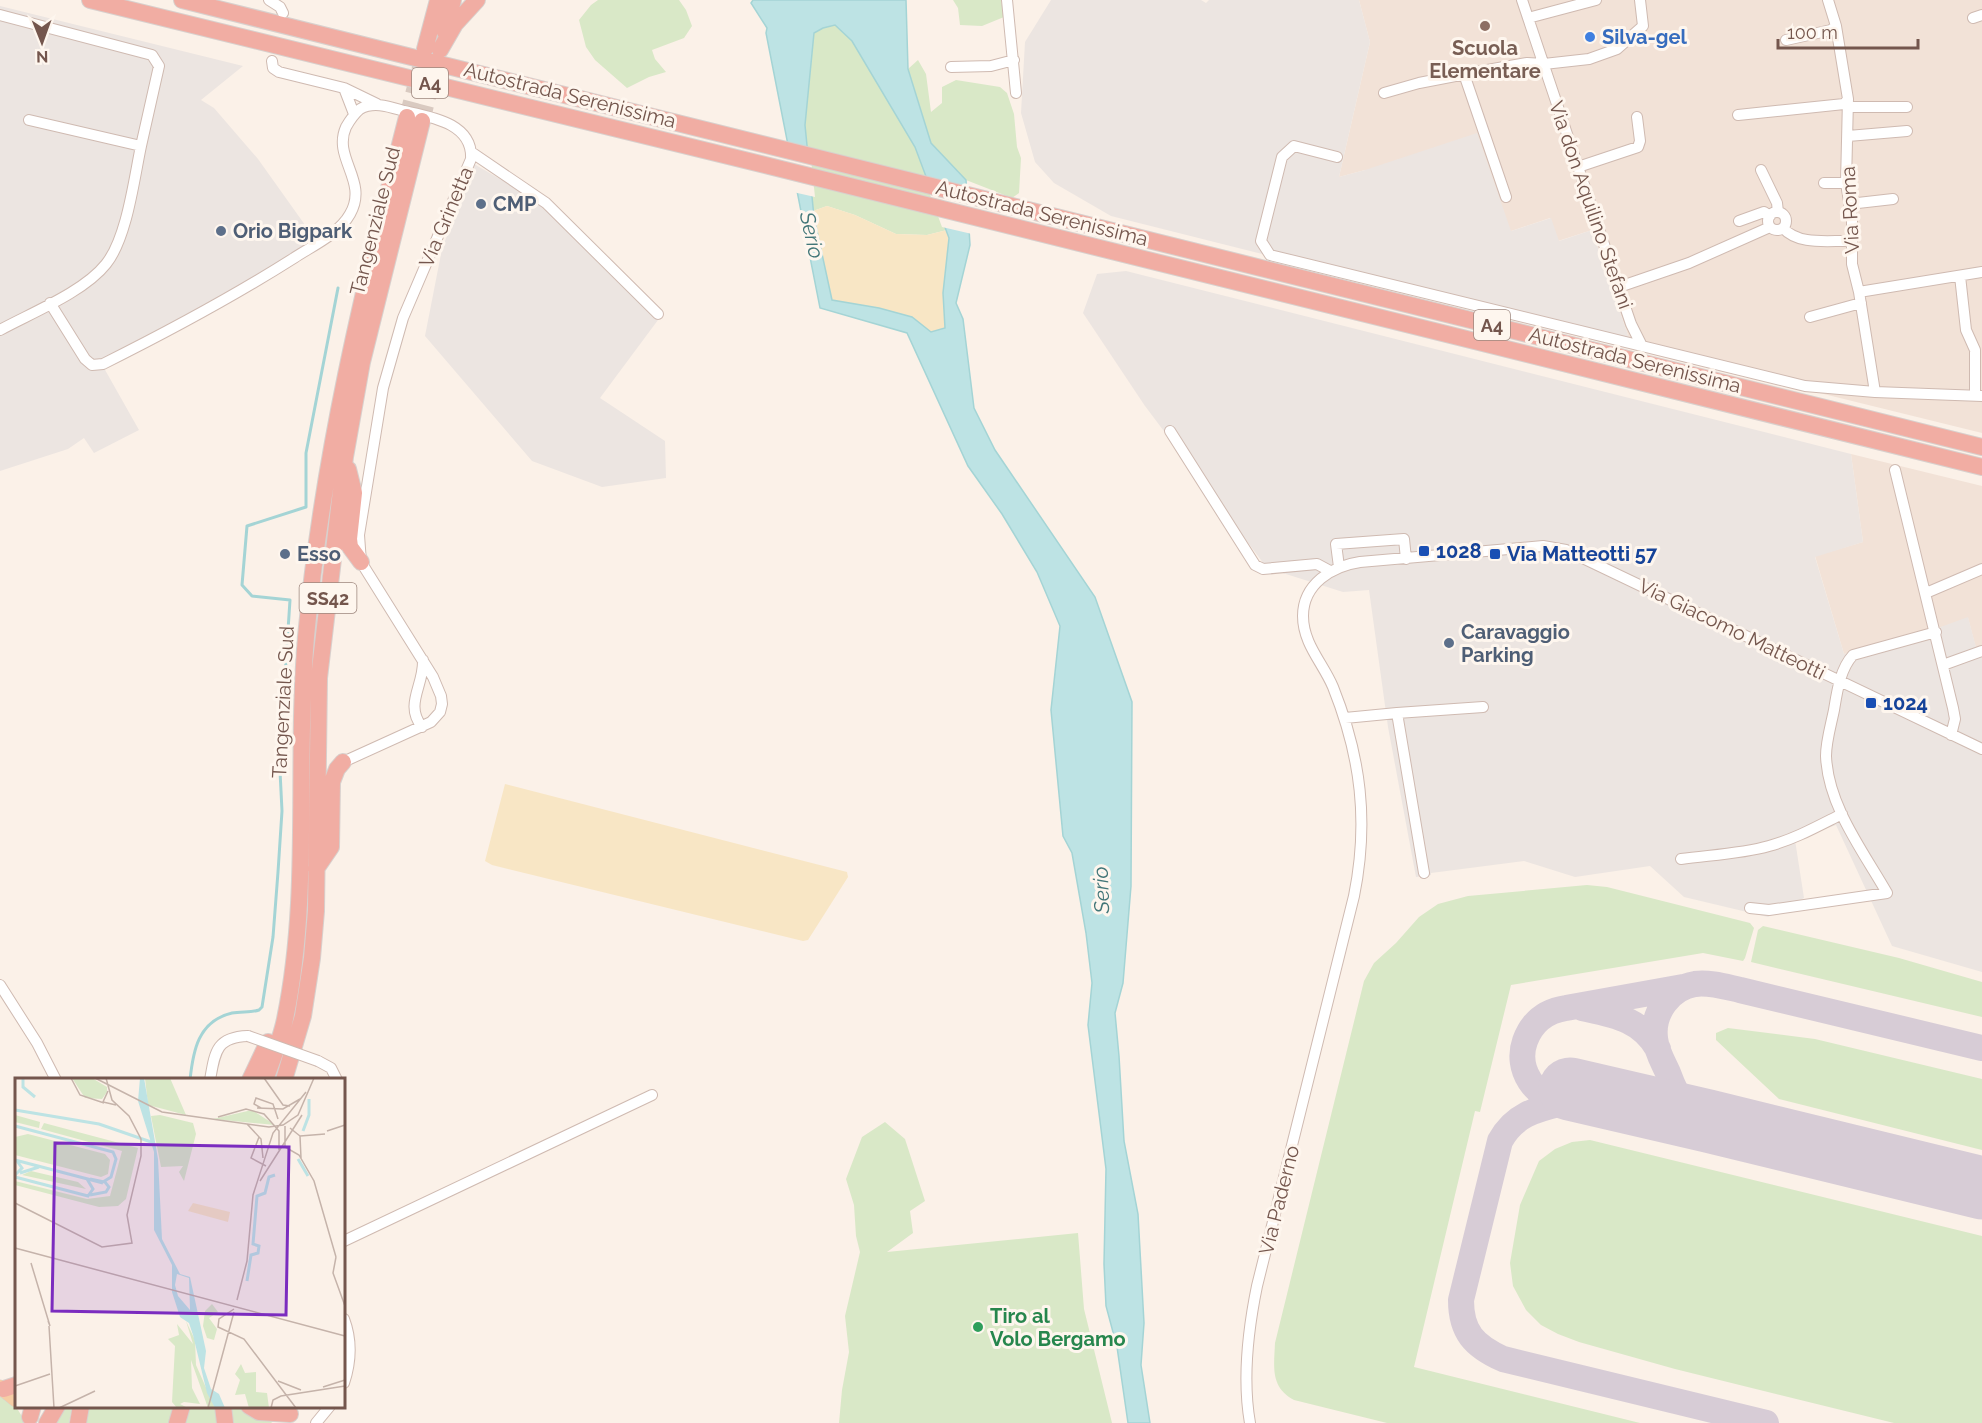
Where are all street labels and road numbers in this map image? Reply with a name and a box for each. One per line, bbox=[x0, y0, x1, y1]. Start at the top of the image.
street label: Autostrada Serenissima bbox=[462, 57, 678, 133]
road number: A4 bbox=[412, 68, 448, 98]
street label: Via don Aquilino Stefani bbox=[1544, 98, 1638, 312]
street label: Tangenziale Sud bbox=[345, 144, 405, 298]
street label: Via Grinetta bbox=[414, 163, 478, 271]
street label: Via Roma bbox=[1836, 166, 1864, 254]
street label: Autostrada Serenissima bbox=[934, 175, 1150, 251]
road number: A4 bbox=[1474, 310, 1510, 340]
street label: Autostrada Serenissima bbox=[1527, 322, 1743, 398]
street label: Via Giacomo Matteotti bbox=[1635, 573, 1829, 685]
road number: SS42 bbox=[300, 583, 356, 613]
street label: Tangenziale Sud bbox=[267, 625, 299, 779]
street label: Via Paderno bbox=[1254, 1143, 1304, 1257]

